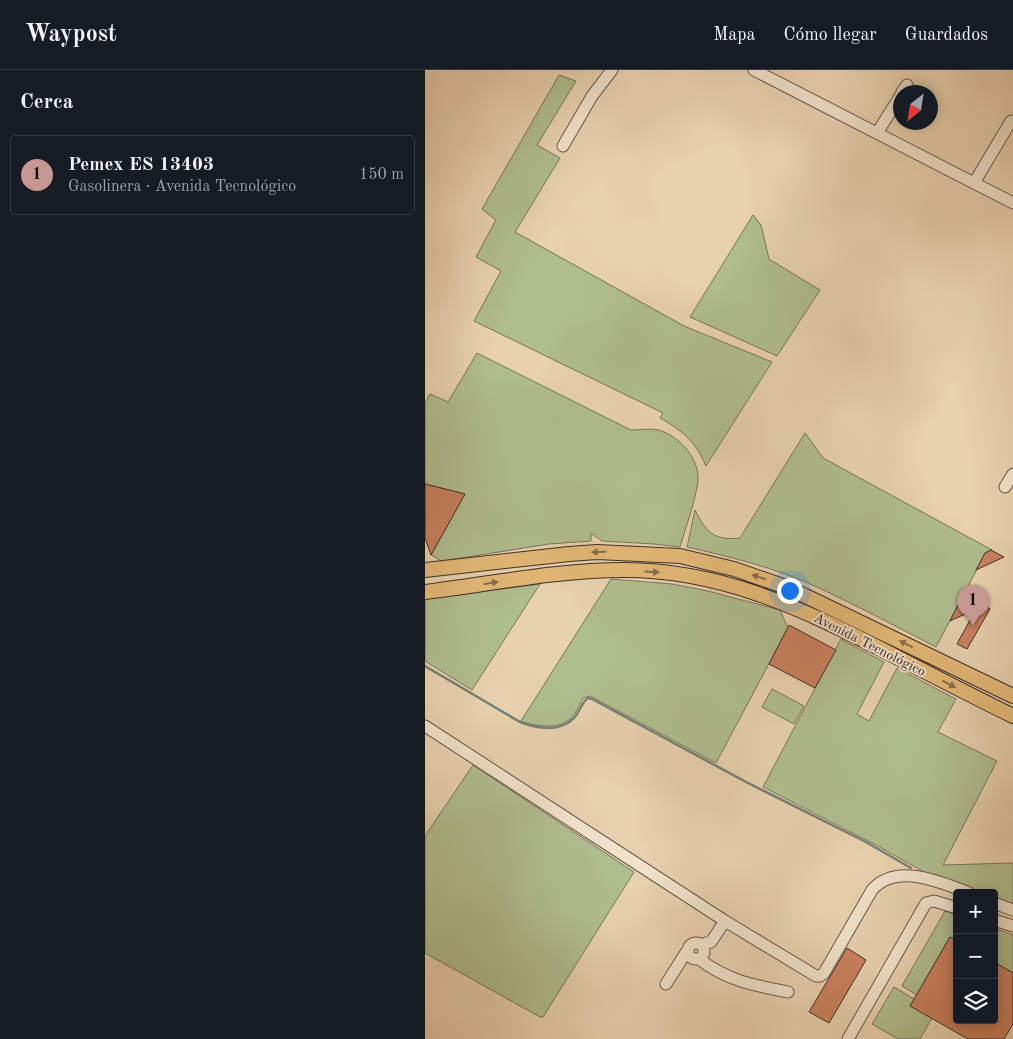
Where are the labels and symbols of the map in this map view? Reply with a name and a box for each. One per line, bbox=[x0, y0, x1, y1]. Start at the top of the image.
north arrow bbox=[893, 85, 938, 130]
one-way arrow bbox=[591, 548, 607, 556]
one-way arrow bbox=[645, 568, 661, 576]
one-way arrow bbox=[751, 572, 766, 580]
your location bbox=[777, 578, 803, 604]
one-way arrow bbox=[483, 579, 499, 587]
pin: 1 bbox=[957, 585, 989, 626]
street label: Avenida Tecnológico bbox=[811, 611, 928, 679]
one-way arrow bbox=[899, 640, 914, 648]
one-way arrow bbox=[942, 680, 956, 688]

